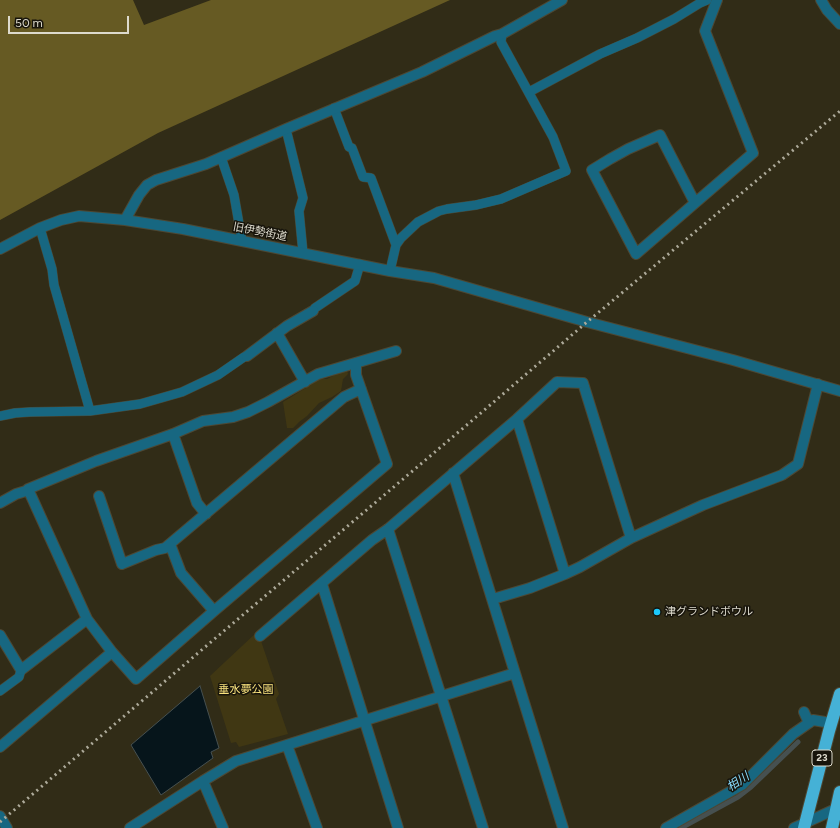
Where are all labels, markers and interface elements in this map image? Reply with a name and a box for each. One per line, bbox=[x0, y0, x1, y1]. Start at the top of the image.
scale bar bbox=[10, 8, 131, 34]
text: 50 m bbox=[15, 16, 43, 30]
street label: 旧伊勢街道 bbox=[232, 220, 288, 244]
place label: 津グランドボウル bbox=[665, 605, 753, 619]
marker: 津グランドボウル bbox=[652, 607, 662, 617]
park label: 垂水夢公園 bbox=[219, 683, 273, 697]
road number: 23 bbox=[812, 750, 832, 766]
water label: 相川 bbox=[724, 769, 752, 795]

